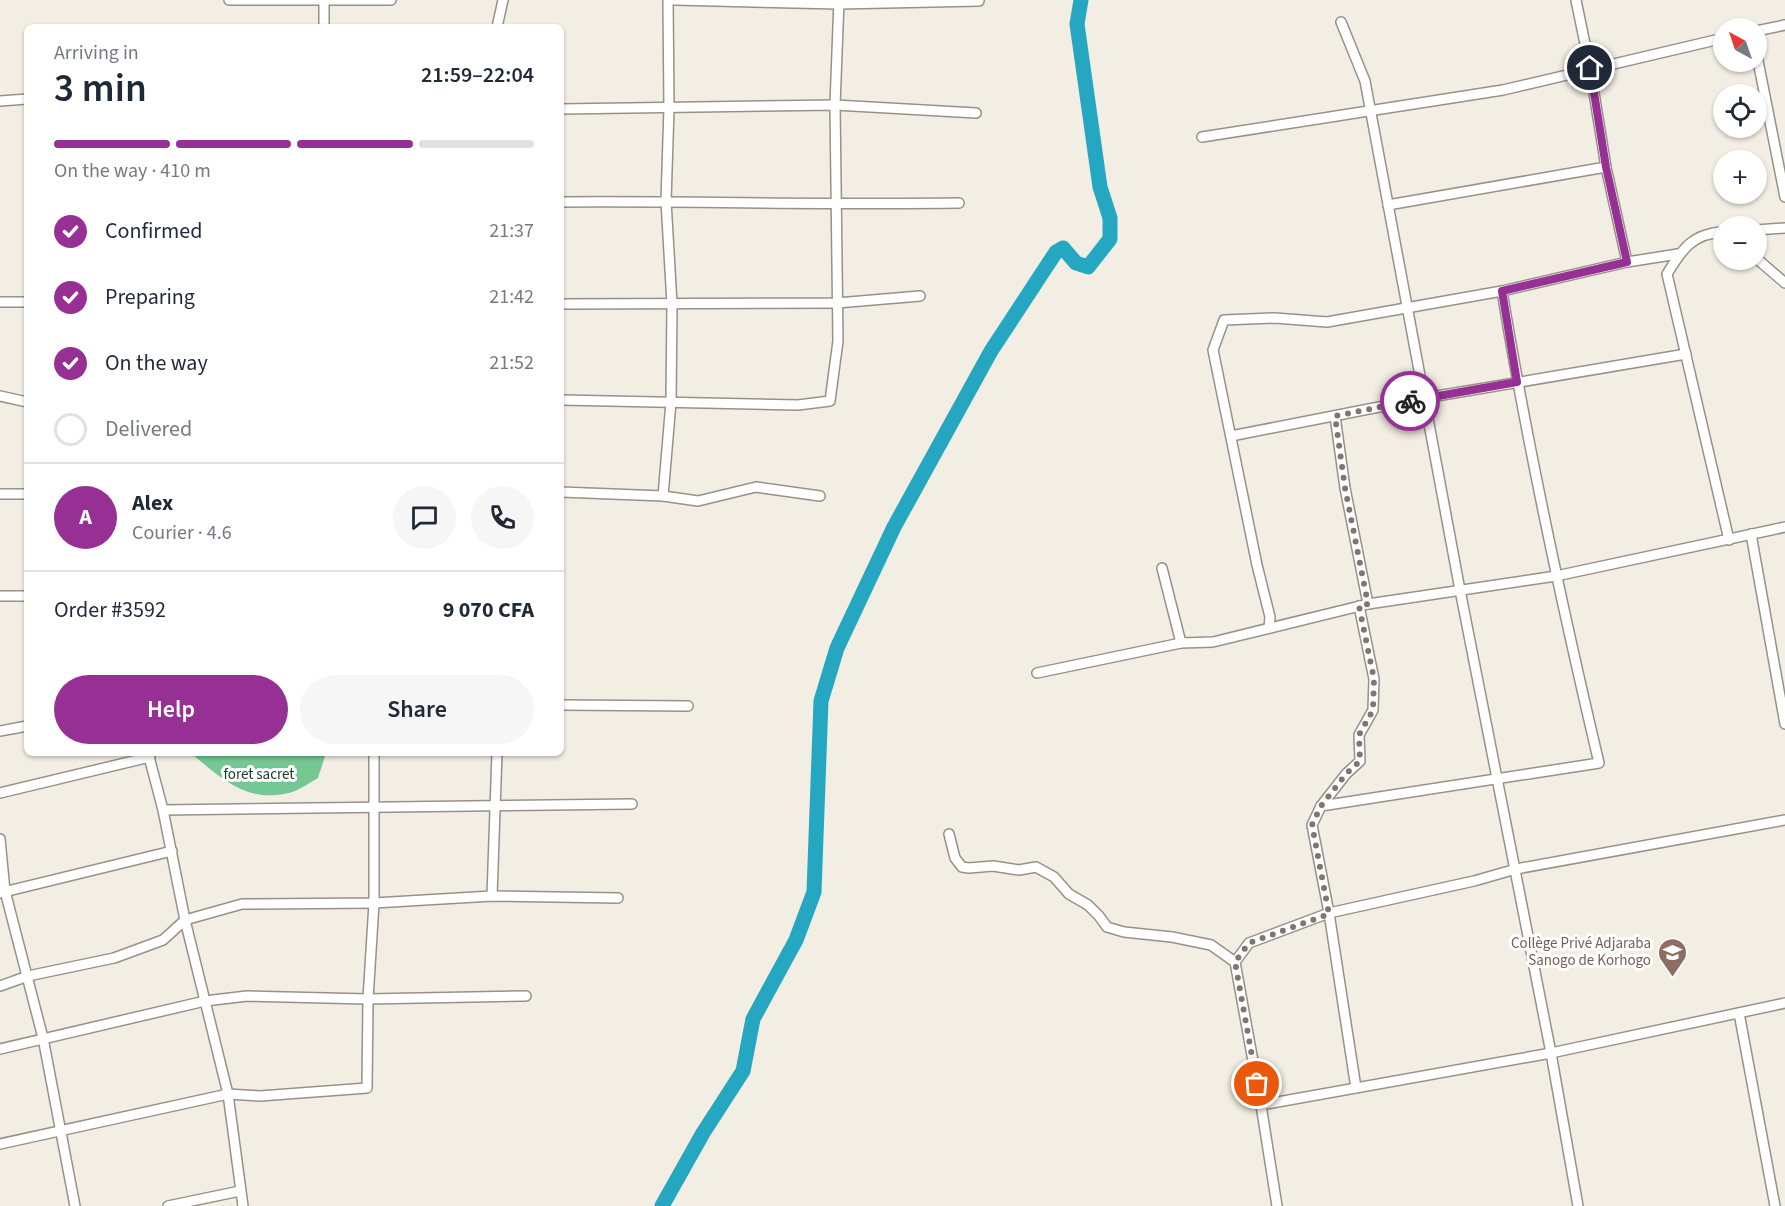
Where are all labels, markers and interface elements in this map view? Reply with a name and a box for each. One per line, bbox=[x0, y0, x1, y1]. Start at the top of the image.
north arrow bbox=[1713, 18, 1767, 72]
map controls bbox=[1713, 18, 1767, 270]
text: Arriving in bbox=[54, 39, 139, 67]
pin bbox=[1564, 42, 1615, 93]
icon: home bbox=[1573, 51, 1606, 84]
text: 21:59–22:04 bbox=[421, 59, 534, 91]
text: 3 min bbox=[54, 61, 147, 117]
button: locate bbox=[1713, 84, 1767, 138]
button: + bbox=[1713, 150, 1767, 204]
text: On the way · 410 m bbox=[54, 157, 211, 185]
icon: check bbox=[54, 215, 87, 248]
text: Confirmed bbox=[105, 215, 202, 247]
button: − bbox=[1713, 216, 1767, 270]
text: 21:37 bbox=[489, 217, 534, 245]
icon: check bbox=[54, 281, 87, 314]
text: Preparing bbox=[105, 281, 195, 313]
text: 21:42 bbox=[489, 283, 534, 311]
icon: check bbox=[54, 347, 87, 380]
text: On the way bbox=[105, 347, 208, 379]
text: 21:52 bbox=[489, 349, 534, 377]
courier bbox=[1380, 371, 1440, 431]
icon: bike bbox=[1394, 385, 1427, 418]
text: Delivered bbox=[105, 413, 192, 445]
button: chat bbox=[393, 486, 456, 549]
button: phone bbox=[471, 486, 534, 549]
text: Alex bbox=[132, 487, 173, 519]
text: A bbox=[79, 501, 92, 533]
text: Courier · 4.6 bbox=[132, 519, 232, 547]
text: Order #3592 bbox=[54, 594, 166, 626]
text: 9 070 CFA bbox=[443, 594, 534, 626]
button: Help bbox=[54, 675, 288, 744]
button: Share bbox=[300, 675, 534, 744]
park label: foret sacret bbox=[224, 764, 294, 785]
place label: Collège Privé Adjaraba Sanogo de Korhogo bbox=[1511, 933, 1651, 971]
school or university icon: Collège Privé Adjaraba Sanogo de Korhogo bbox=[1656, 936, 1688, 978]
pin bbox=[1231, 1058, 1282, 1109]
icon: bag bbox=[1240, 1067, 1273, 1100]

